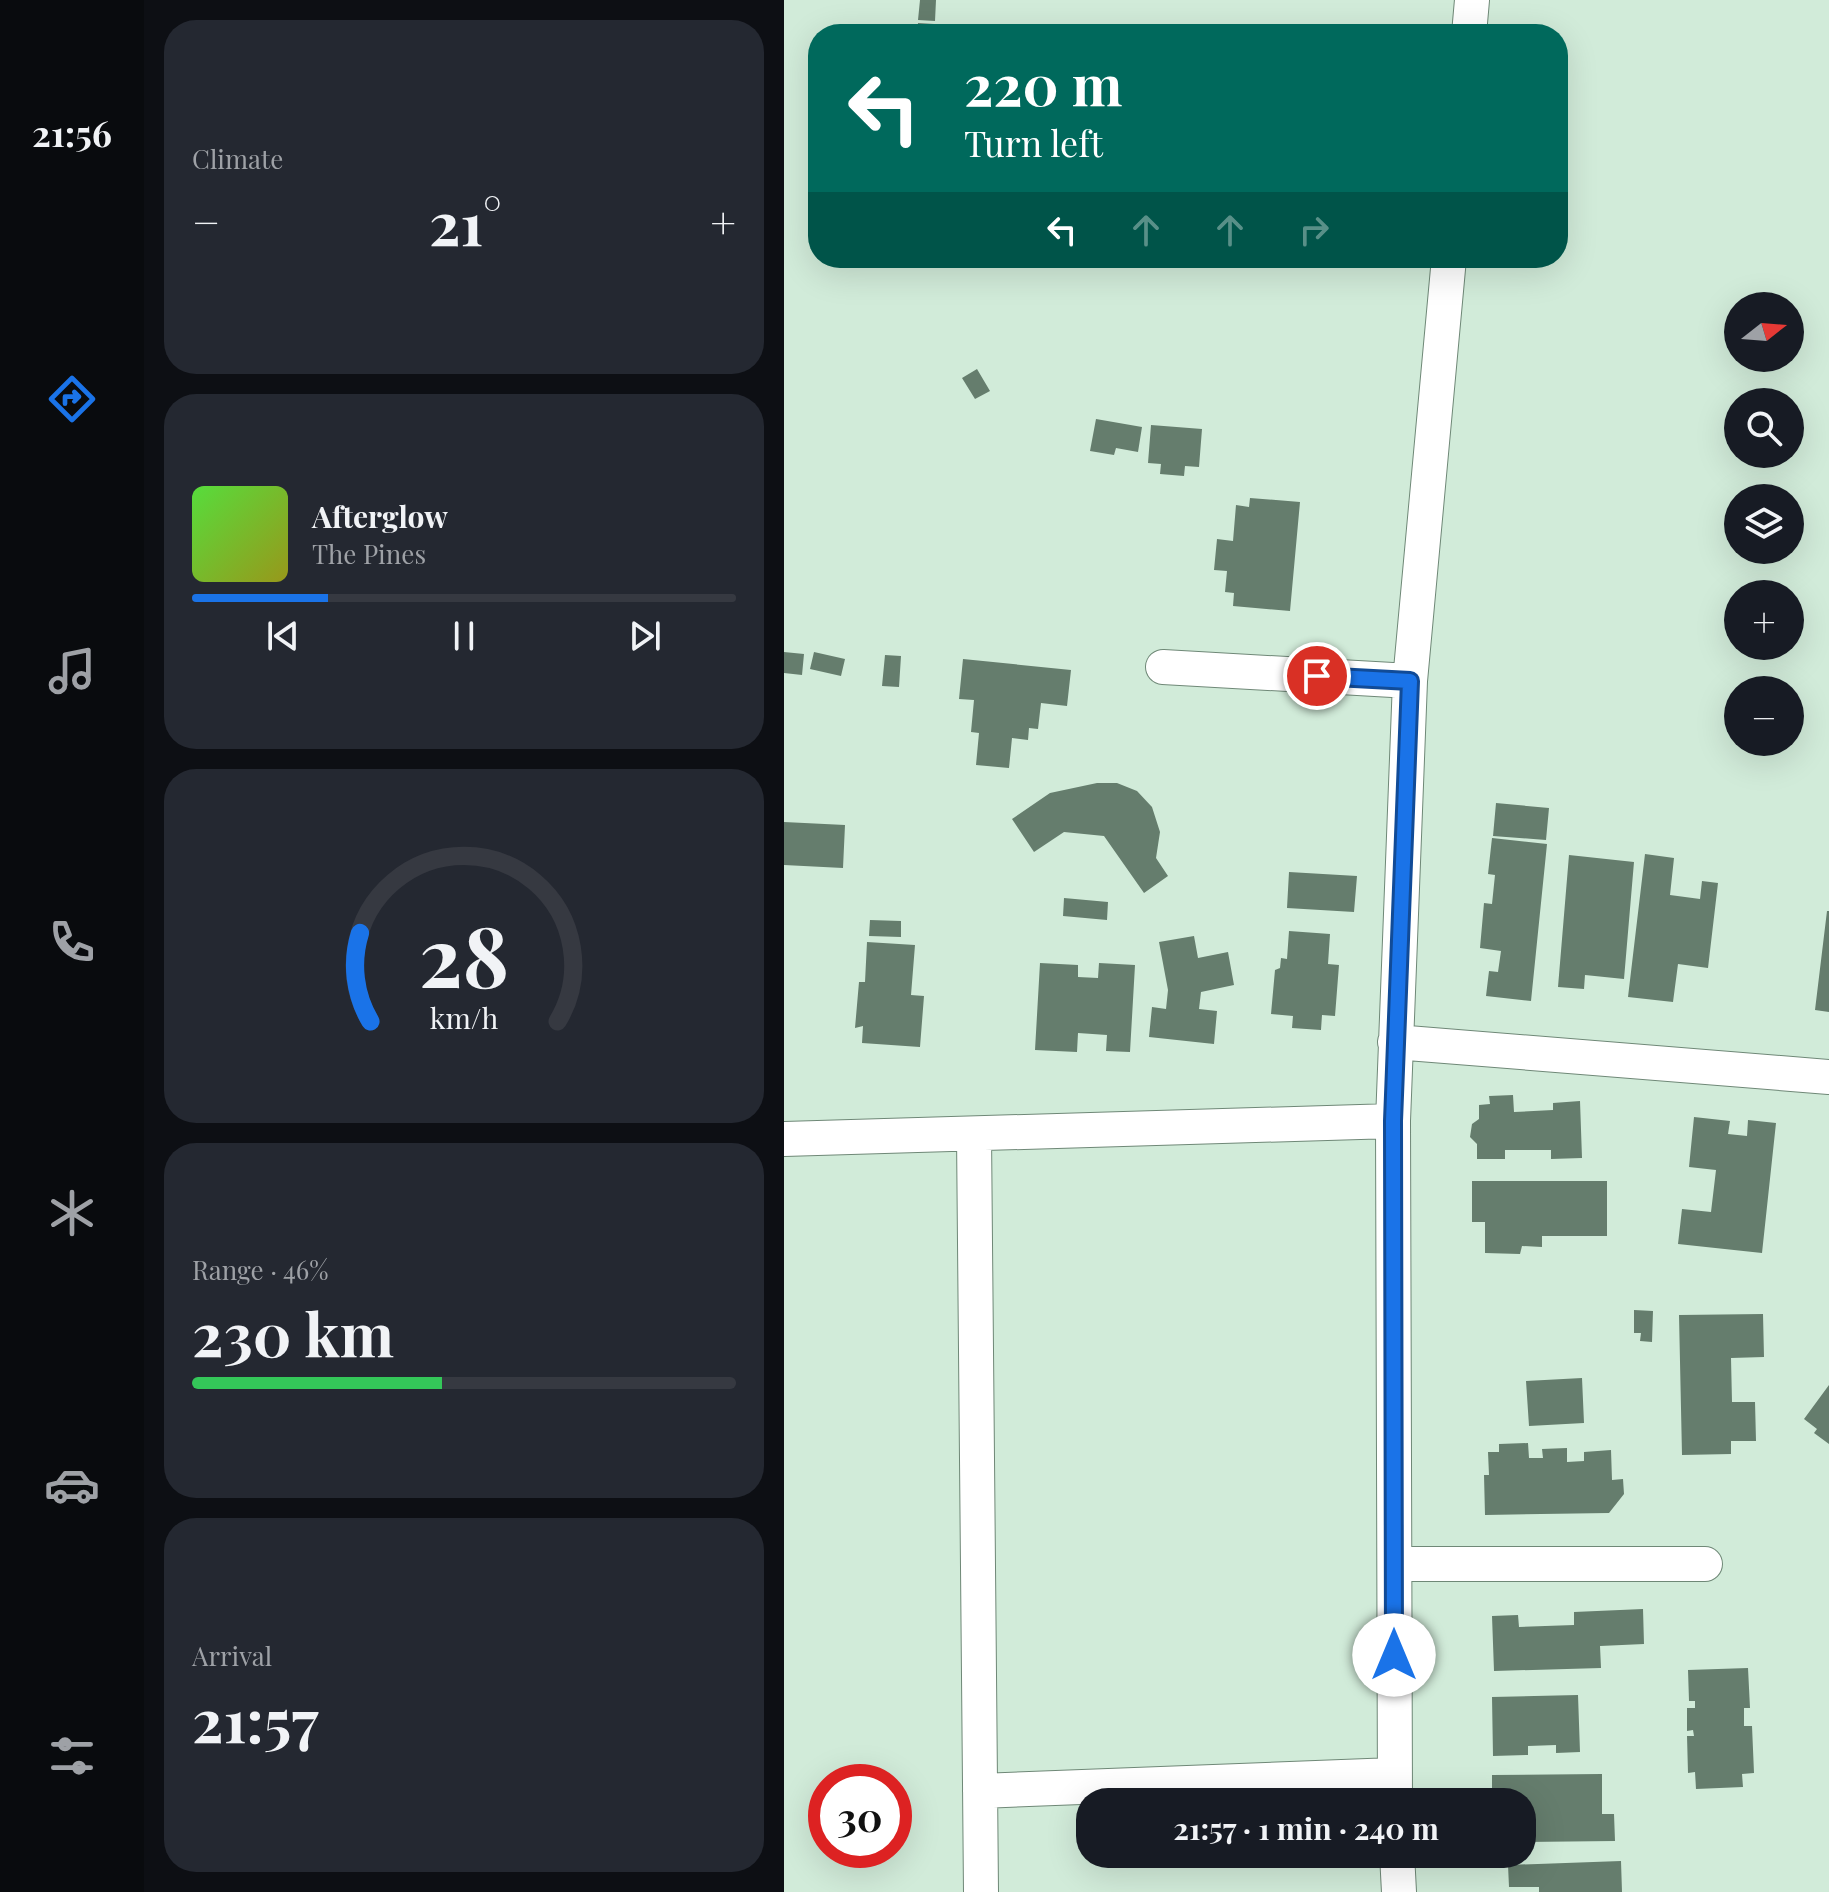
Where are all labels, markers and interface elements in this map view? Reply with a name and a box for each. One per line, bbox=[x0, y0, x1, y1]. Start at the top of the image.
text: 220 m bbox=[964, 46, 1122, 121]
icon: left bbox=[832, 56, 936, 160]
text: 21:56 bbox=[32, 108, 112, 156]
text: Turn left bbox=[964, 118, 1103, 166]
text: Climate bbox=[192, 141, 283, 176]
text: 21° bbox=[429, 181, 502, 261]
text: − bbox=[192, 191, 220, 250]
text: + bbox=[710, 191, 736, 250]
icon: left bbox=[1040, 208, 1084, 252]
icon: ahead bbox=[1124, 208, 1168, 252]
icon: ahead bbox=[1208, 208, 1252, 252]
icon: right bbox=[1292, 208, 1336, 252]
north arrow bbox=[1724, 292, 1804, 372]
map controls bbox=[1724, 292, 1804, 756]
icon: directions bbox=[44, 371, 100, 427]
button: search bbox=[1724, 388, 1804, 468]
button: layers bbox=[1724, 484, 1804, 564]
text: Afterglow bbox=[312, 496, 448, 536]
text: The Pines bbox=[312, 536, 426, 571]
button: + bbox=[1724, 580, 1804, 660]
icon: previous bbox=[261, 614, 305, 658]
icon: pause bbox=[442, 614, 486, 658]
icon: next bbox=[623, 614, 667, 658]
pin bbox=[1283, 642, 1351, 710]
icon: music bbox=[44, 643, 100, 699]
icon: arrive bbox=[1295, 654, 1339, 698]
button: − bbox=[1724, 676, 1804, 756]
text: 28 bbox=[419, 898, 509, 1009]
icon: phone bbox=[44, 914, 100, 970]
text: km/h bbox=[430, 998, 498, 1036]
icon: climate bbox=[44, 1185, 100, 1241]
text: Range · 46% bbox=[192, 1252, 329, 1287]
text: 230 km bbox=[192, 1292, 394, 1372]
icon: car bbox=[44, 1457, 100, 1513]
position arrow bbox=[1352, 1613, 1436, 1697]
text: Arrival bbox=[192, 1638, 272, 1673]
text: 21:57 bbox=[192, 1678, 319, 1758]
icon: filters bbox=[44, 1728, 100, 1784]
speed limit sign: 30 bbox=[808, 1764, 912, 1868]
text: 21:57 · 1 min · 240 m bbox=[1173, 1808, 1439, 1848]

